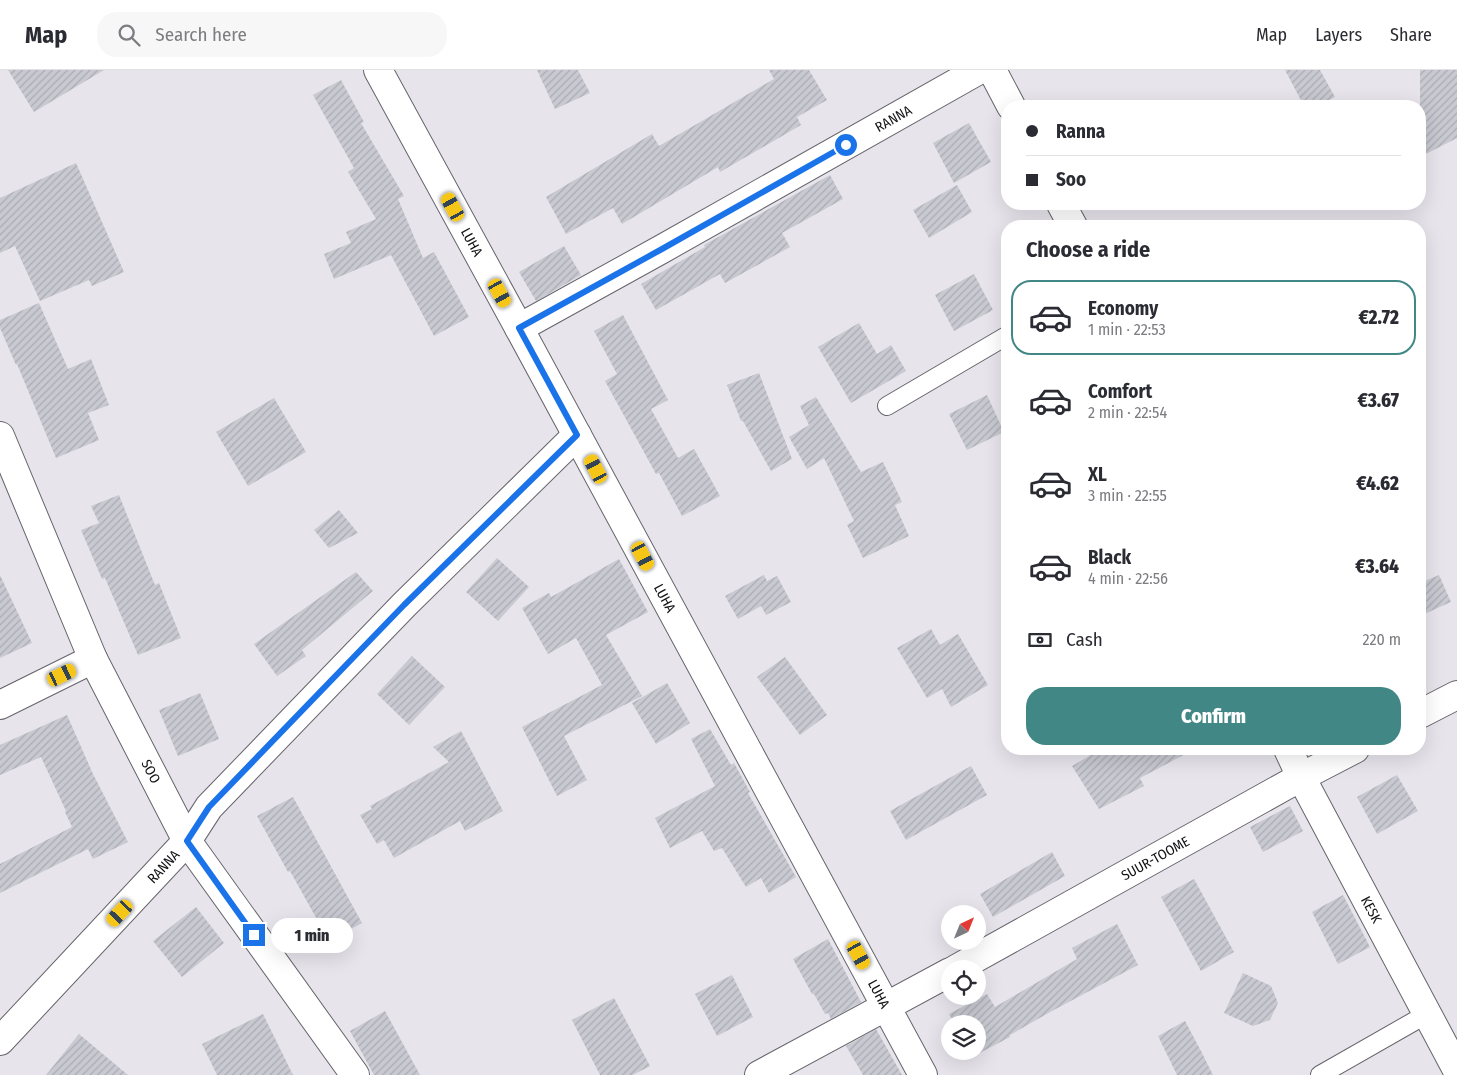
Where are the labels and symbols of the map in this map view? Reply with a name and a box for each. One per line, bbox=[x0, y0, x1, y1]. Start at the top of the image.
street label: RANNA bbox=[872, 101, 915, 136]
route start bbox=[835, 134, 857, 156]
car bbox=[439, 190, 466, 224]
street label: LUHA bbox=[457, 225, 487, 260]
car bbox=[486, 276, 513, 310]
car bbox=[582, 452, 609, 486]
car bbox=[629, 539, 656, 573]
street label: LUHA bbox=[650, 581, 680, 616]
car bbox=[45, 662, 78, 688]
street label: SOO bbox=[137, 757, 164, 787]
street label: SUUR-TOOME bbox=[1118, 833, 1193, 884]
street label: RANNA bbox=[144, 846, 184, 887]
street label: KESK bbox=[1357, 893, 1386, 927]
car bbox=[104, 897, 135, 929]
north arrow bbox=[941, 905, 986, 950]
callout: 1 min bbox=[272, 918, 354, 952]
route end bbox=[243, 924, 265, 946]
car bbox=[845, 938, 872, 972]
street label: LUHA bbox=[864, 977, 894, 1012]

